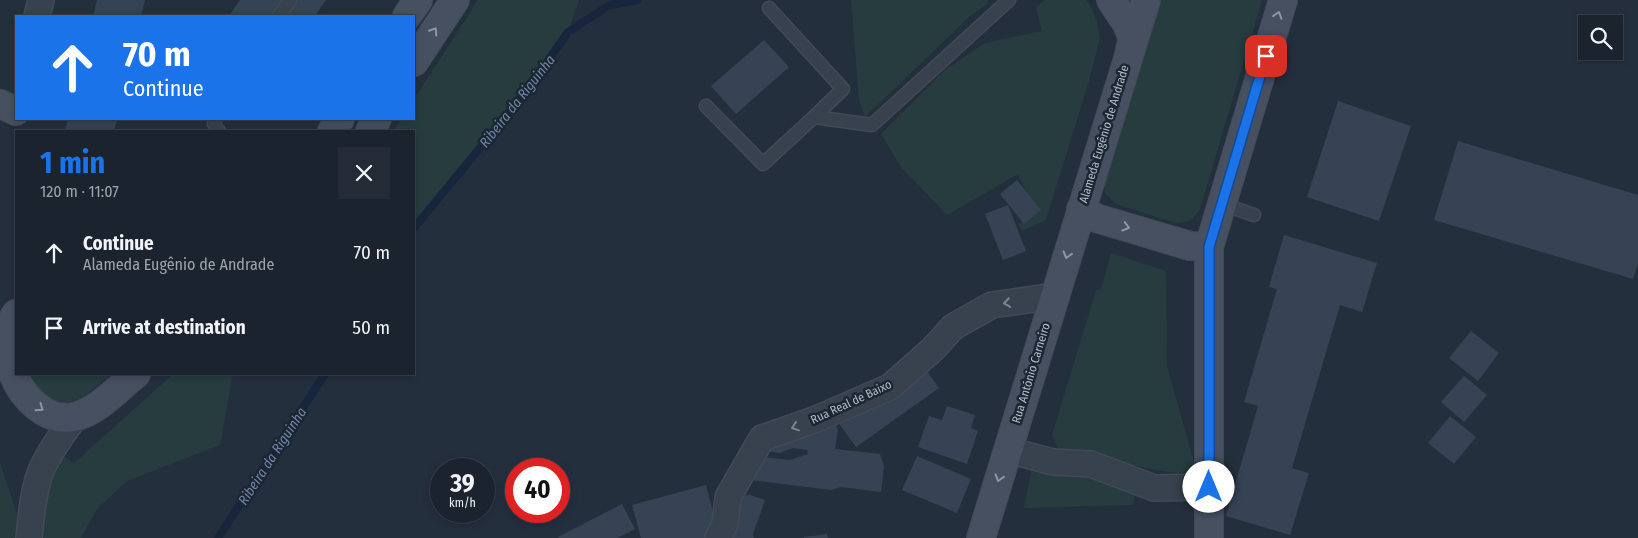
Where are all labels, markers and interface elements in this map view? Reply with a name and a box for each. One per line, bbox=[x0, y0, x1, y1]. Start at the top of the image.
one-way arrow bbox=[1273, 12, 1283, 20]
map controls bbox=[1578, 15, 1623, 60]
button: search bbox=[1578, 15, 1623, 60]
one-way arrow bbox=[428, 27, 437, 37]
text: 70 m bbox=[123, 33, 191, 75]
icon: ahead bbox=[40, 35, 105, 100]
pin bbox=[1245, 35, 1287, 77]
icon: arrive bbox=[1252, 42, 1280, 70]
water label: Ribeira da Riguinha bbox=[476, 52, 559, 151]
street label: Alameda Eugênio de Andrade bbox=[1076, 63, 1132, 205]
text: Continue bbox=[123, 75, 204, 102]
text: 1 min bbox=[40, 145, 105, 181]
button: close bbox=[338, 147, 390, 199]
text: 120 m · 11:07 bbox=[40, 182, 119, 201]
one-way arrow bbox=[1121, 222, 1130, 232]
text: Continue bbox=[83, 232, 154, 255]
icon: ahead bbox=[40, 239, 68, 267]
text: 70 m bbox=[354, 241, 390, 264]
one-way arrow bbox=[1063, 251, 1073, 259]
text: Alameda Eugênio de Andrade bbox=[83, 255, 274, 274]
one-way arrow bbox=[1003, 298, 1011, 308]
icon: arrive bbox=[40, 314, 68, 342]
text: Arrive at destination bbox=[83, 316, 246, 339]
text: 50 m bbox=[352, 316, 390, 339]
street label: Rua António Carneiro bbox=[1009, 321, 1053, 425]
street label: Rua Real de Baixo bbox=[808, 377, 894, 427]
one-way arrow bbox=[34, 402, 43, 411]
water label: Ribeira da Riguinha bbox=[235, 404, 310, 508]
one-way arrow bbox=[791, 421, 800, 431]
speed limit sign: 40 bbox=[505, 458, 570, 523]
position arrow bbox=[1182, 460, 1234, 512]
text: 39 bbox=[450, 469, 475, 499]
one-way arrow bbox=[995, 473, 1005, 481]
text: km/h bbox=[449, 496, 476, 510]

